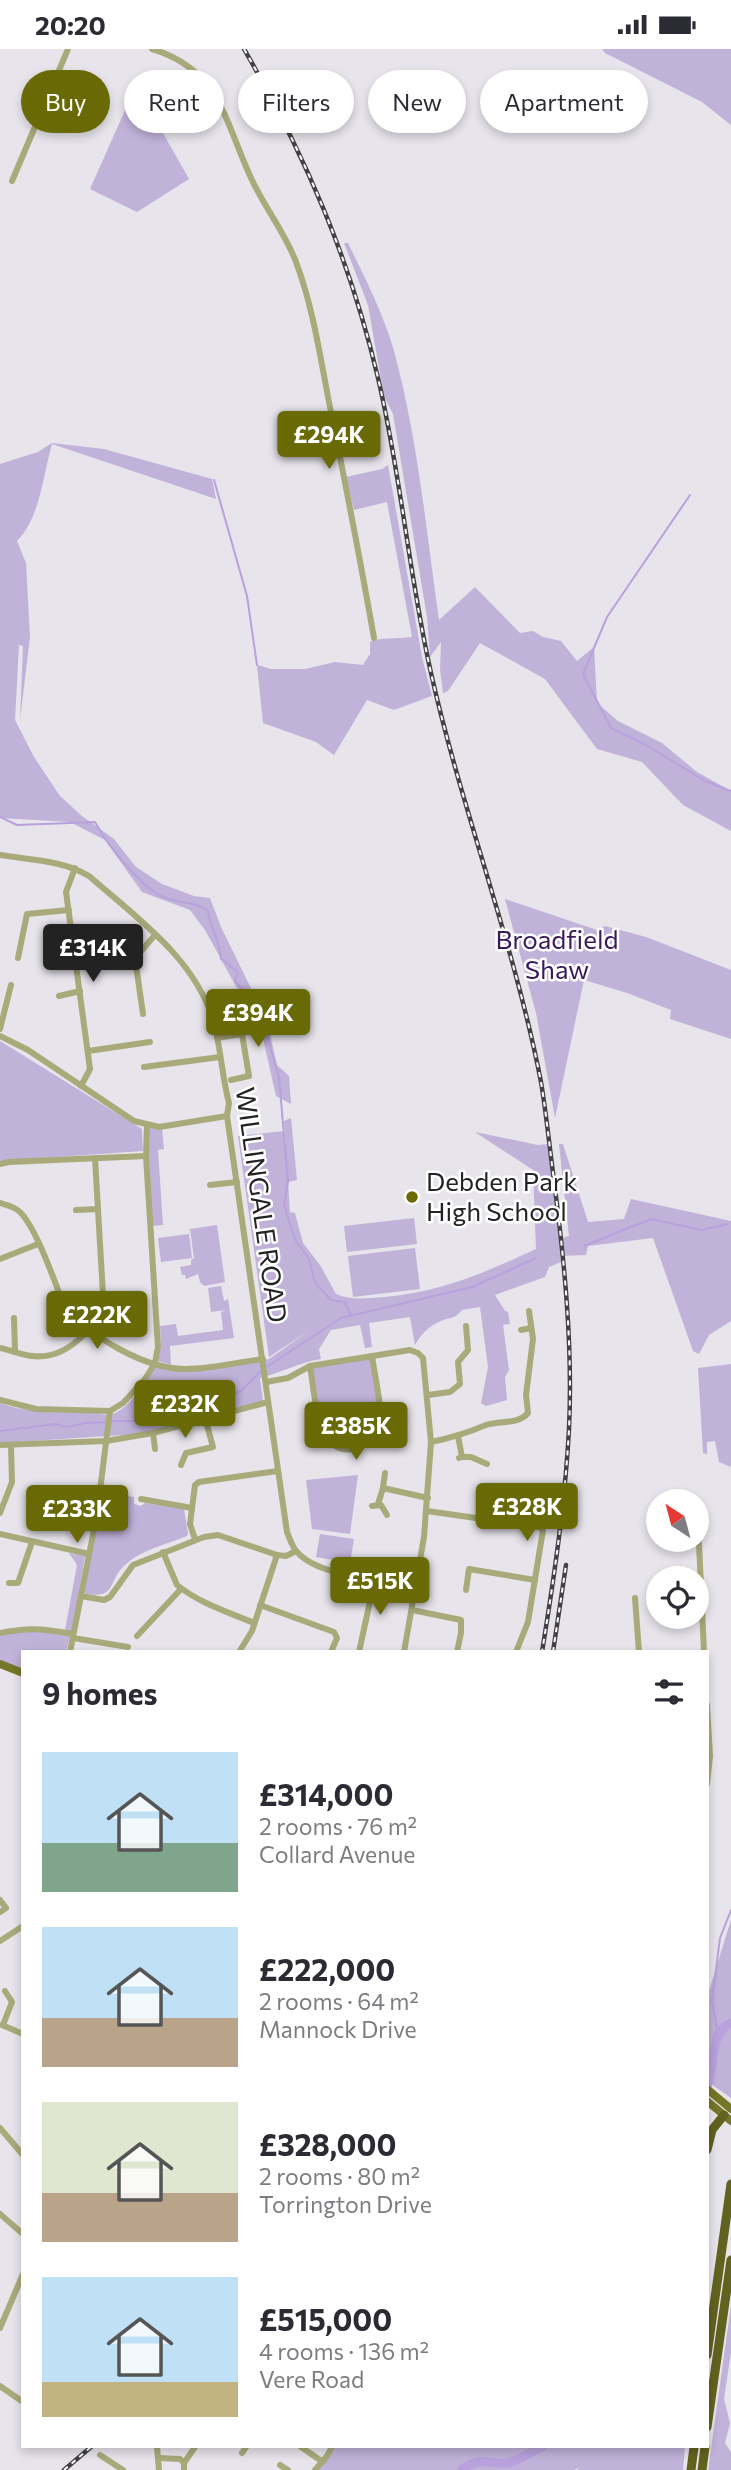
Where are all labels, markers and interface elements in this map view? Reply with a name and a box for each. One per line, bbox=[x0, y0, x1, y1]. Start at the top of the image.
text: 20:20 bbox=[35, 9, 106, 40]
chip: Buy bbox=[21, 70, 110, 133]
chip: Rent bbox=[124, 70, 224, 133]
chip: Filters bbox=[238, 70, 354, 133]
chip: New bbox=[368, 70, 466, 133]
chip: Apartment bbox=[480, 70, 648, 133]
pin: £294K bbox=[280, 411, 378, 471]
text: £294K bbox=[293, 420, 365, 448]
park label: Broadfield Shaw bbox=[495, 923, 619, 984]
pin: £314K bbox=[44, 925, 142, 984]
text: £314K bbox=[59, 933, 127, 961]
pin: £394K bbox=[209, 989, 307, 1049]
text: £394K bbox=[222, 998, 294, 1026]
street label: WILLINGALE ROAD bbox=[231, 1085, 294, 1324]
place label: Debden Park High School bbox=[426, 1165, 577, 1226]
marker: Debden Park High School bbox=[404, 1189, 420, 1205]
pin: £222K bbox=[48, 1291, 146, 1351]
text: £222K bbox=[62, 1300, 132, 1328]
pin: £232K bbox=[136, 1381, 234, 1440]
text: £232K bbox=[150, 1389, 220, 1417]
pin: £385K bbox=[307, 1403, 405, 1462]
text: £385K bbox=[320, 1411, 392, 1439]
pin: £328K bbox=[478, 1483, 576, 1543]
pin: £233K bbox=[28, 1485, 126, 1545]
north arrow bbox=[646, 1489, 709, 1552]
map controls bbox=[646, 1489, 709, 1629]
text: £328K bbox=[492, 1492, 562, 1520]
text: £233K bbox=[42, 1494, 112, 1522]
pin: £515K bbox=[331, 1557, 429, 1617]
text: £515K bbox=[346, 1566, 414, 1594]
button: locate bbox=[646, 1566, 709, 1629]
icon: filters bbox=[650, 1673, 688, 1711]
text: 9 homes bbox=[42, 1674, 157, 1711]
text: £314,000 bbox=[259, 1775, 393, 1812]
icon: home bbox=[98, 1780, 182, 1864]
text: 2 rooms · 76 m² bbox=[259, 1812, 417, 1840]
text: Collard Avenue bbox=[259, 1840, 415, 1868]
text: £222,000 bbox=[259, 1950, 395, 1987]
icon: home bbox=[98, 1955, 182, 2039]
text: 2 rooms · 64 m² bbox=[259, 1987, 419, 2015]
text: Mannock Drive bbox=[259, 2015, 417, 2043]
text: £328,000 bbox=[259, 2125, 396, 2162]
icon: home bbox=[98, 2130, 182, 2214]
text: 2 rooms · 80 m² bbox=[259, 2162, 420, 2190]
text: Torrington Drive bbox=[259, 2190, 432, 2218]
text: £515,000 bbox=[259, 2300, 392, 2337]
icon: home bbox=[98, 2305, 182, 2389]
text: 4 rooms · 136 m² bbox=[259, 2337, 429, 2365]
text: Vere Road bbox=[259, 2365, 364, 2393]

